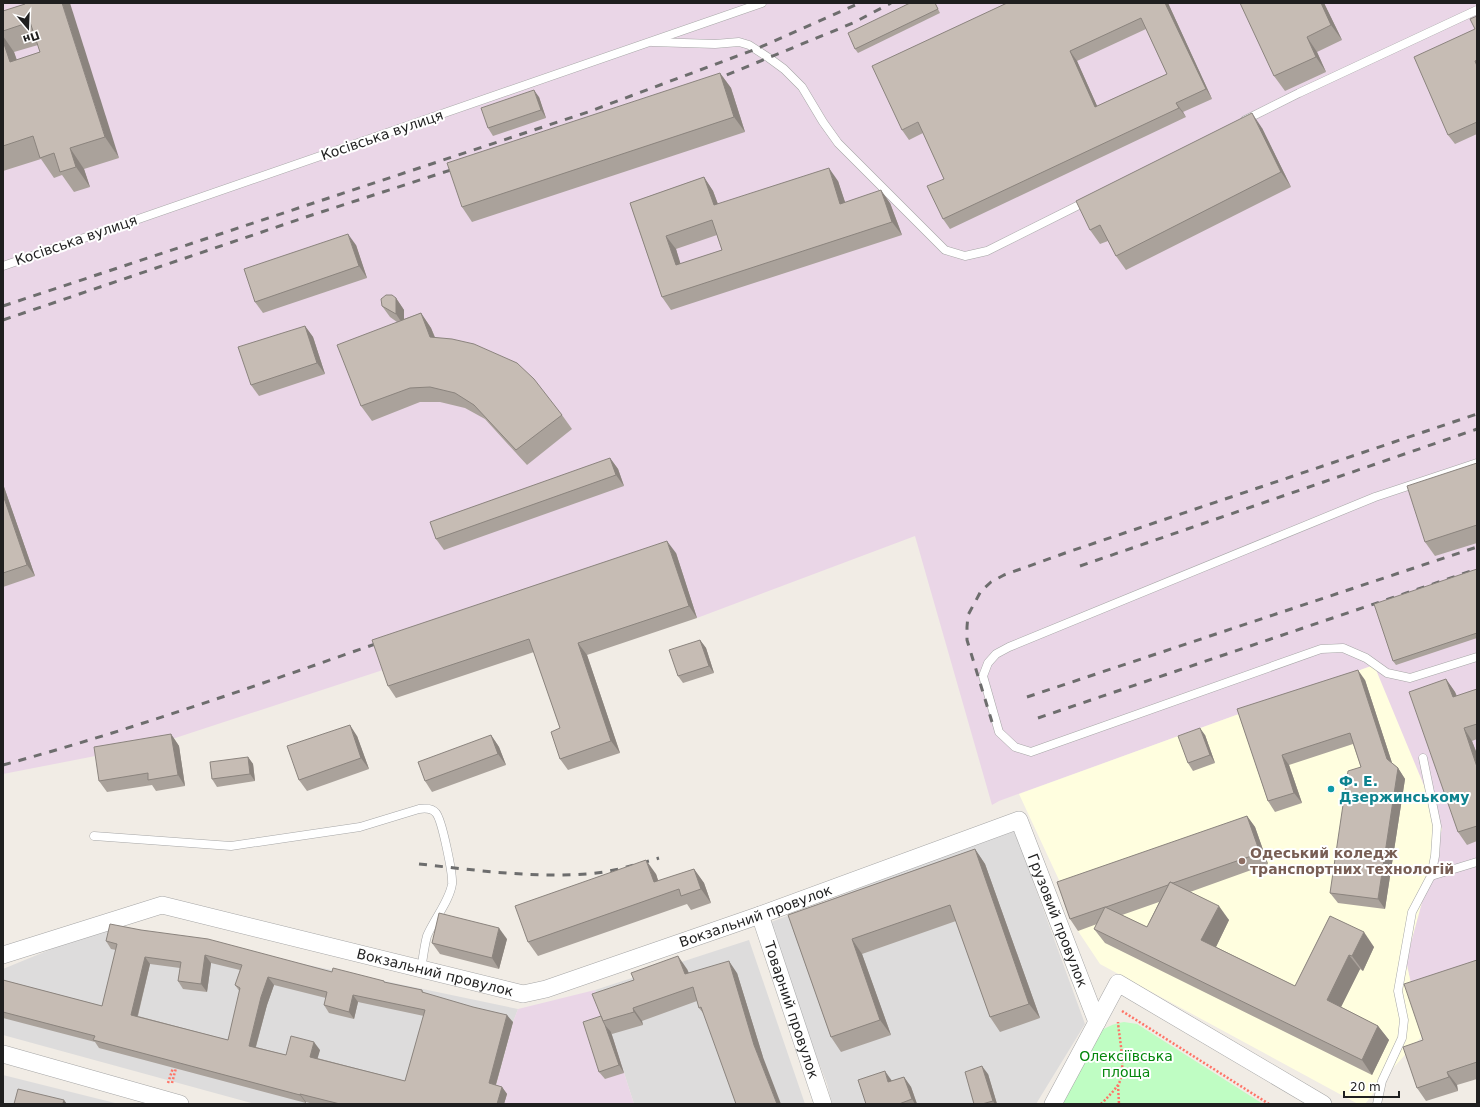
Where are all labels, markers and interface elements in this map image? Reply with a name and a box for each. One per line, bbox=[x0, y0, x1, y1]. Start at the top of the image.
north arrow bbox=[8, 8, 48, 48]
text: Пн bbox=[21, 28, 41, 46]
street label: Косівська вулиця bbox=[319, 107, 445, 163]
street label: Косівська вулиця bbox=[13, 212, 139, 268]
place label: Ф. Е. Дзержинському bbox=[1339, 773, 1469, 805]
marker: Ф. Е. Дзержинському bbox=[1326, 784, 1336, 794]
place label: Одеський коледж транспортних технологій bbox=[1250, 845, 1454, 877]
street label: Грузовий провулок bbox=[1025, 851, 1091, 990]
marker: Одеський коледж транспортних технологій bbox=[1237, 856, 1247, 866]
street label: Вокзальний провулок bbox=[677, 881, 834, 950]
street label: Товарний провулок bbox=[761, 938, 822, 1081]
street label: Вокзальний провулок bbox=[355, 945, 515, 999]
park label: Олексіївська площа bbox=[1079, 1048, 1173, 1080]
scale bar bbox=[1344, 1073, 1399, 1099]
text: 20 m bbox=[1350, 1080, 1381, 1094]

